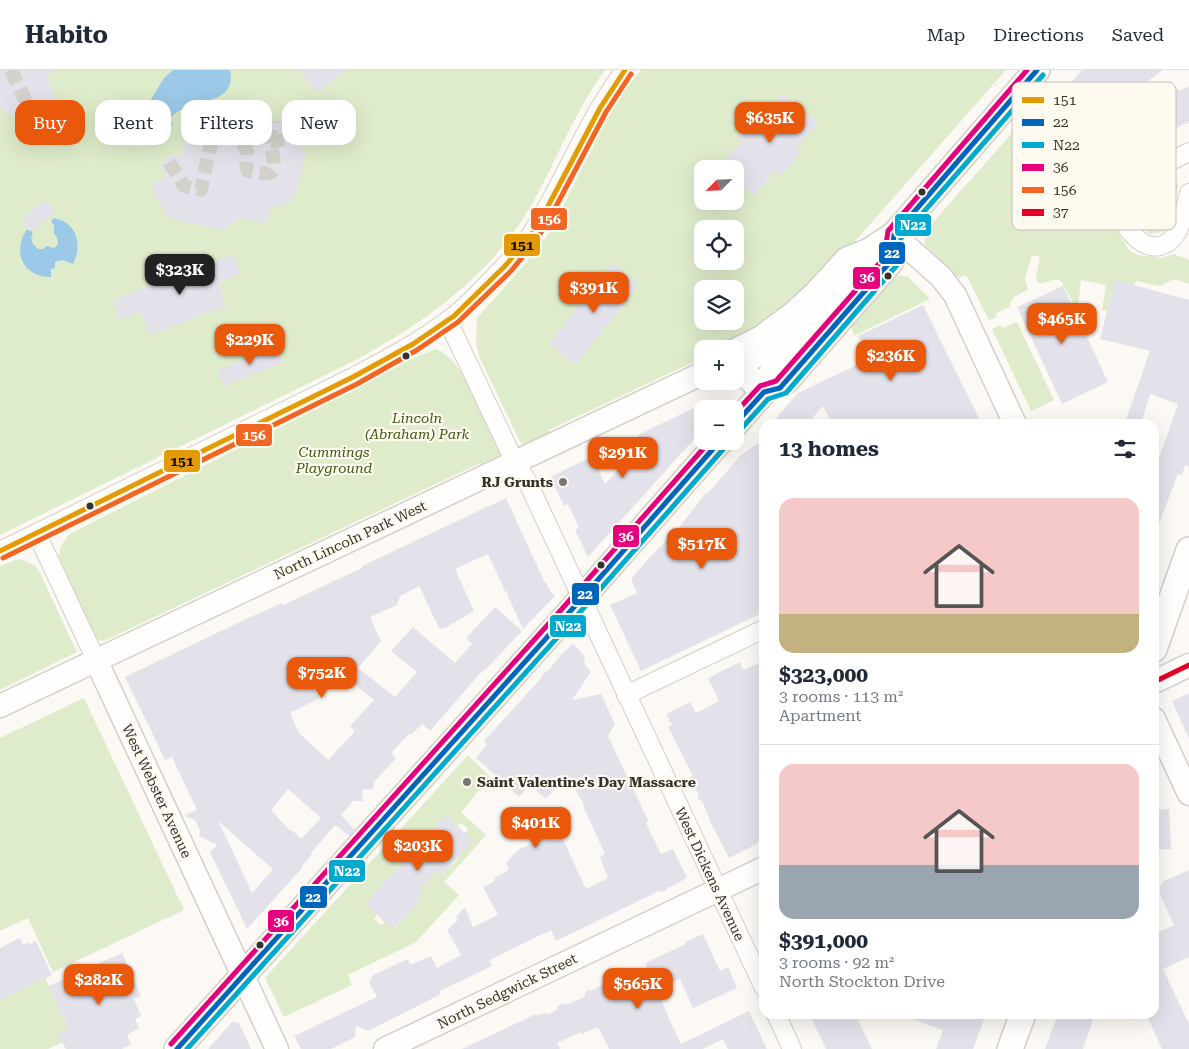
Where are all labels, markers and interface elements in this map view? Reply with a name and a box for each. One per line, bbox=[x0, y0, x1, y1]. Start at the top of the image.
text: Habito bbox=[25, 21, 108, 49]
text: Map bbox=[927, 24, 965, 45]
text: Directions bbox=[993, 24, 1084, 45]
text: Saved bbox=[1112, 24, 1164, 45]
legend bbox=[1012, 82, 1176, 230]
text: 151 bbox=[1053, 92, 1077, 108]
chip: Buy bbox=[15, 100, 85, 145]
chip: Rent bbox=[95, 100, 171, 145]
chip: Filters bbox=[181, 100, 272, 145]
chip: New bbox=[282, 100, 356, 145]
pin: $635K bbox=[735, 102, 805, 144]
text: $635K bbox=[746, 108, 794, 127]
text: 22 bbox=[1053, 114, 1069, 130]
text: N22 bbox=[1053, 137, 1080, 153]
text: 36 bbox=[1053, 159, 1069, 175]
north arrow bbox=[694, 160, 744, 210]
map controls bbox=[694, 160, 744, 450]
text: 156 bbox=[1053, 182, 1077, 198]
unlabelled marker bbox=[917, 187, 927, 197]
text: 37 bbox=[1053, 204, 1069, 220]
line badge: 156 bbox=[530, 207, 568, 231]
text: 156 bbox=[537, 211, 561, 227]
line badge: N22 bbox=[894, 213, 932, 237]
text: N22 bbox=[900, 217, 926, 233]
button: locate bbox=[694, 220, 744, 270]
line badge: 151 bbox=[503, 233, 541, 257]
text: 151 bbox=[510, 237, 534, 253]
line badge: 22 bbox=[878, 241, 906, 265]
text: 22 bbox=[884, 245, 900, 261]
pin: $323K bbox=[145, 254, 215, 296]
text: $323K bbox=[156, 260, 204, 279]
line badge: 36 bbox=[852, 266, 881, 290]
text: 36 bbox=[859, 269, 875, 285]
unlabelled marker bbox=[883, 271, 893, 281]
pin: $391K bbox=[559, 272, 629, 314]
text: $391K bbox=[570, 278, 618, 297]
button: layers bbox=[694, 280, 744, 330]
pin: $465K bbox=[1027, 302, 1097, 345]
text: $465K bbox=[1038, 309, 1086, 328]
pin: $229K bbox=[215, 324, 285, 366]
text: $229K bbox=[226, 330, 274, 349]
button: + bbox=[694, 340, 744, 390]
pin: $236K bbox=[856, 340, 926, 382]
text: $236K bbox=[867, 346, 915, 365]
unlabelled marker bbox=[401, 351, 411, 361]
button: − bbox=[694, 400, 744, 450]
park label: Lincoln (Abraham) Park bbox=[365, 410, 470, 442]
line badge: 156 bbox=[235, 423, 273, 447]
text: 156 bbox=[242, 427, 266, 443]
icon: filters bbox=[1111, 435, 1139, 463]
pin: $291K bbox=[588, 436, 658, 479]
text: 13 homes bbox=[779, 437, 879, 461]
text: $291K bbox=[599, 443, 647, 462]
park label: Cummings Playground bbox=[295, 444, 373, 476]
line badge: 151 bbox=[163, 449, 201, 473]
text: 151 bbox=[170, 453, 194, 469]
place label: RJ Grunts bbox=[482, 474, 553, 490]
marker: RJ Grunts bbox=[557, 476, 569, 488]
street label: North Lincoln Park West bbox=[271, 498, 429, 582]
unlabelled marker bbox=[85, 501, 95, 511]
line badge: 36 bbox=[612, 524, 640, 548]
text: 36 bbox=[618, 528, 634, 544]
pin: $517K bbox=[667, 528, 737, 570]
icon: home bbox=[914, 531, 1004, 621]
text: $517K bbox=[678, 534, 726, 553]
unlabelled marker bbox=[596, 560, 606, 570]
line badge: 22 bbox=[571, 582, 600, 606]
text: 22 bbox=[577, 586, 593, 602]
line badge: N22 bbox=[549, 614, 587, 638]
text: N22 bbox=[555, 618, 581, 634]
pin: $752K bbox=[287, 656, 357, 699]
text: $752K bbox=[298, 663, 346, 682]
text: $323,000 bbox=[779, 663, 868, 687]
text: 3 rooms · 113 m² bbox=[779, 687, 903, 706]
text: Apartment bbox=[779, 706, 862, 725]
street label: West Webster Avenue bbox=[119, 722, 195, 861]
place label: Saint Valentine's Day Massacre bbox=[477, 774, 696, 790]
marker: Saint Valentine's Day Massacre bbox=[461, 776, 473, 788]
icon: home bbox=[914, 796, 1004, 886]
street label: West Dickens Avenue bbox=[672, 805, 748, 944]
pin: $401K bbox=[501, 806, 571, 849]
text: $401K bbox=[512, 813, 560, 832]
pin: $203K bbox=[383, 830, 453, 872]
text: $203K bbox=[394, 836, 442, 855]
line badge: N22 bbox=[328, 859, 366, 883]
text: N22 bbox=[334, 863, 360, 879]
line badge: 22 bbox=[299, 885, 328, 909]
text: 22 bbox=[305, 889, 321, 905]
line badge: 36 bbox=[267, 909, 295, 933]
text: 36 bbox=[273, 913, 289, 929]
text: $391,000 bbox=[779, 929, 868, 953]
unlabelled marker bbox=[255, 940, 265, 950]
street label: North Sedgwick Street bbox=[434, 950, 580, 1032]
text: 3 rooms · 92 m² bbox=[779, 953, 894, 972]
pin: $282K bbox=[64, 964, 134, 1006]
pin: $565K bbox=[603, 968, 673, 1010]
text: $282K bbox=[75, 970, 123, 989]
text: North Stockton Drive bbox=[779, 972, 945, 991]
text: $565K bbox=[614, 974, 662, 993]

